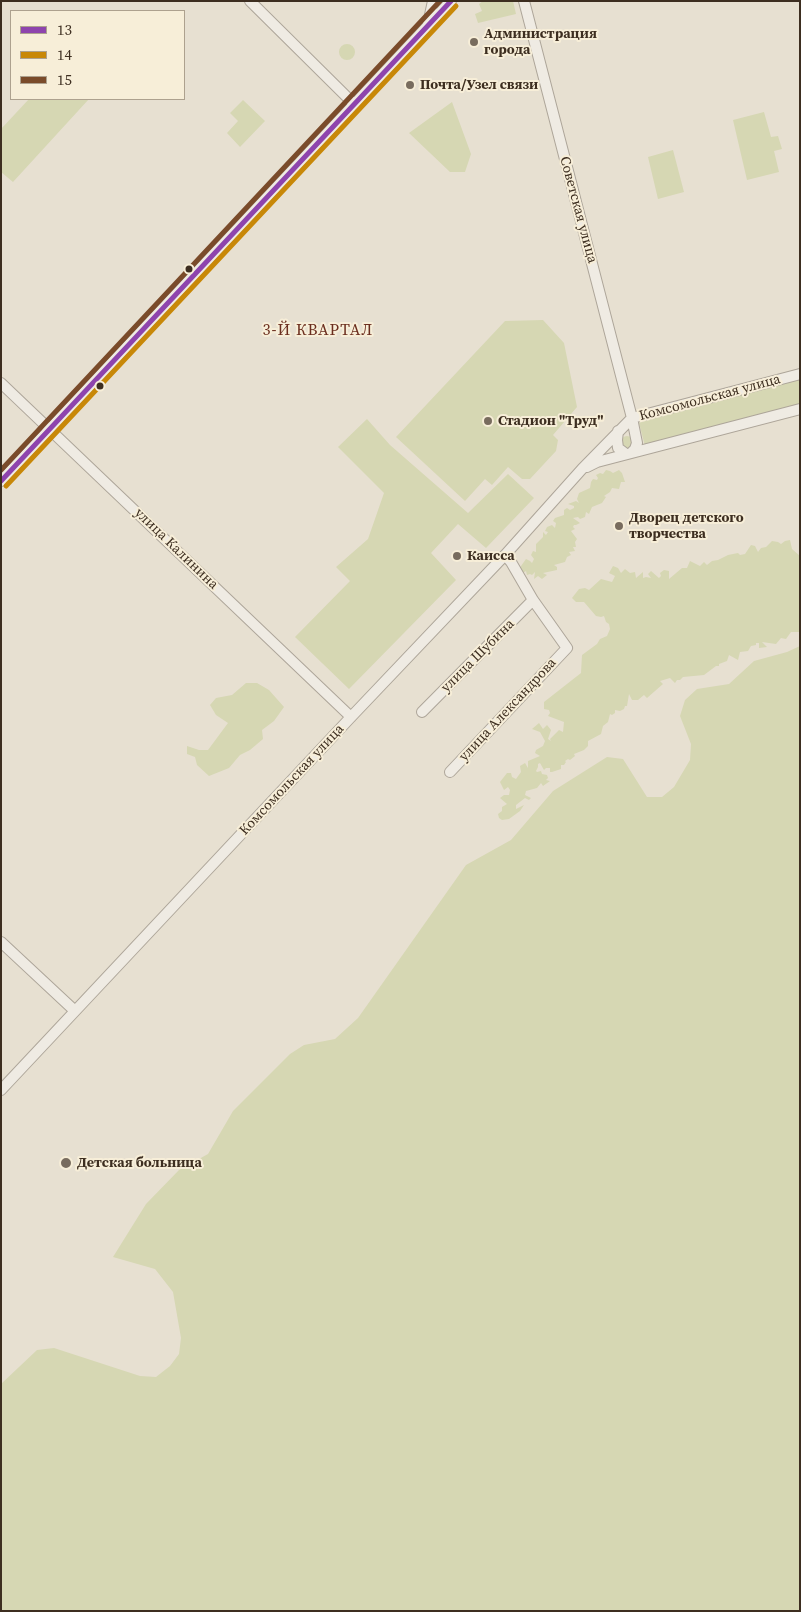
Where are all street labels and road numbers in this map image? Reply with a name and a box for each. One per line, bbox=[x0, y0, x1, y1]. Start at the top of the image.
street label: Советская улица bbox=[556, 155, 600, 265]
street label: Комсомольская улица bbox=[638, 371, 782, 425]
street label: улица Калинина bbox=[131, 505, 221, 593]
street label: улица Шубина bbox=[438, 616, 518, 696]
street label: улица Александрова bbox=[456, 655, 560, 765]
street label: Комсомольская улица bbox=[236, 721, 348, 839]

